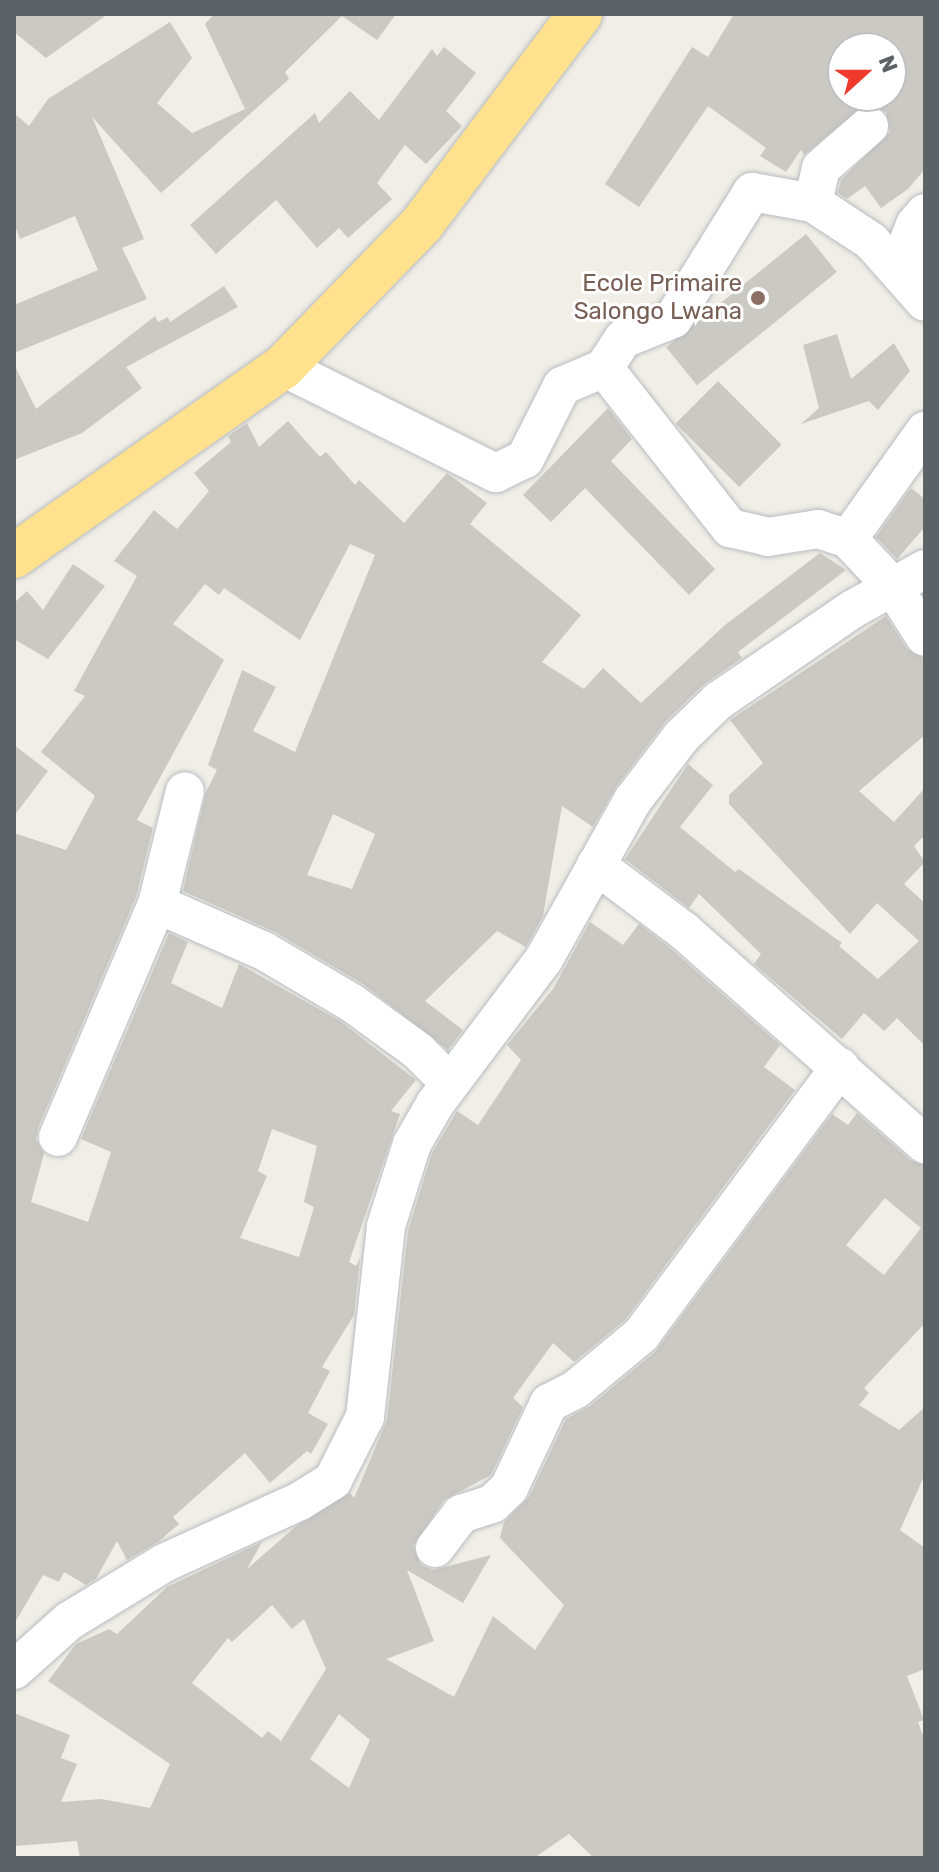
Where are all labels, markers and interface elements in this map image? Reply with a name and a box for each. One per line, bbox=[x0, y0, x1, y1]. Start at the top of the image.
north arrow bbox=[827, 32, 907, 112]
text: N bbox=[873, 52, 903, 76]
place label: Ecole Primaire Salongo Lwana bbox=[574, 270, 742, 326]
marker: Ecole Primaire Salongo Lwana bbox=[749, 289, 767, 307]

